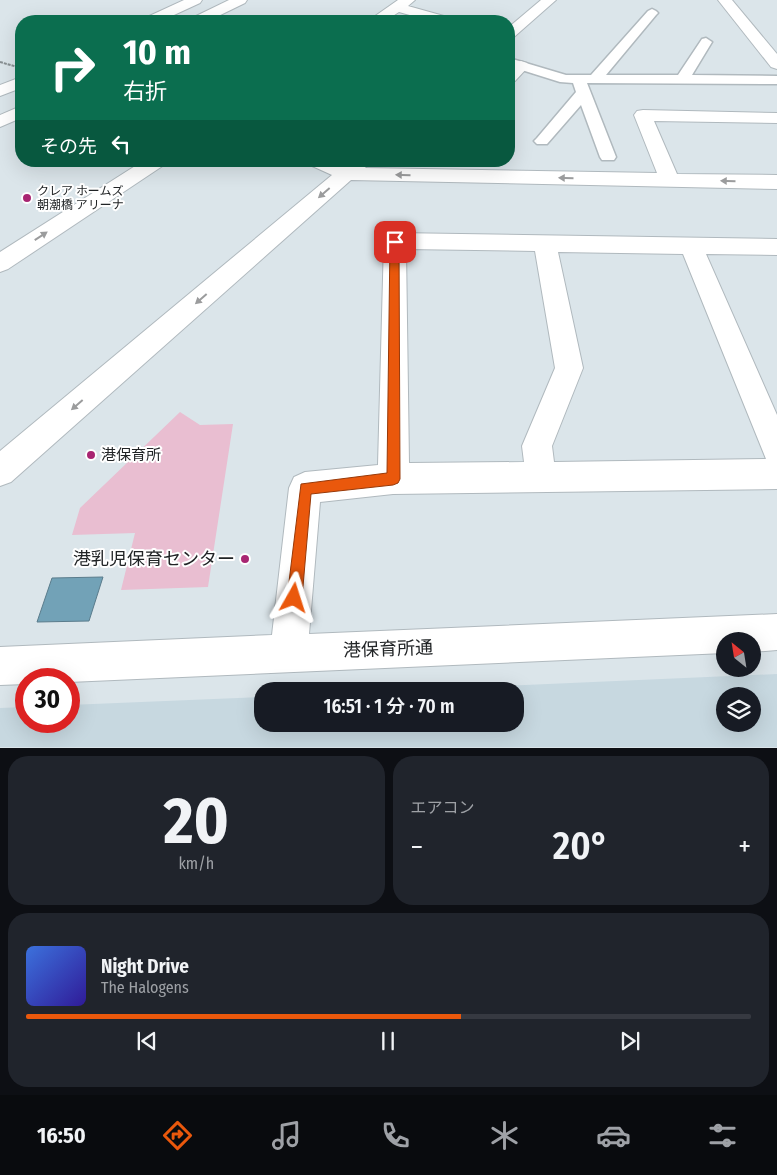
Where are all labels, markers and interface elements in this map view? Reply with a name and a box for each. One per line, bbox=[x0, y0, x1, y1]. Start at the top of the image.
text: 10 m bbox=[123, 31, 191, 73]
icon: right bbox=[40, 35, 105, 100]
text: 右折 bbox=[123, 78, 167, 105]
icon: left bbox=[107, 130, 135, 158]
text: その先 bbox=[40, 135, 97, 158]
one-way arrow bbox=[395, 171, 411, 179]
one-way arrow bbox=[558, 174, 574, 182]
one-way arrow bbox=[720, 177, 736, 185]
place label: クレア ホームズ 朝潮橋 アリーナ bbox=[37, 184, 124, 212]
one-way arrow bbox=[318, 187, 330, 198]
marker: クレア ホームズ 朝潮橋 アリーナ bbox=[21, 192, 33, 204]
pin bbox=[374, 221, 416, 263]
icon: arrive bbox=[381, 228, 409, 256]
one-way arrow bbox=[34, 232, 48, 241]
one-way arrow bbox=[194, 293, 207, 304]
one-way arrow bbox=[71, 399, 84, 410]
place label: 港保育所 bbox=[101, 446, 161, 464]
marker: 港保育所 bbox=[85, 449, 97, 461]
place label: 港乳児保育センター bbox=[73, 548, 235, 570]
marker: 港乳児保育センター bbox=[239, 553, 251, 565]
position arrow bbox=[267, 571, 319, 623]
north arrow bbox=[716, 632, 761, 678]
map controls bbox=[716, 632, 761, 732]
street label: 港保育所通 bbox=[343, 636, 433, 662]
speed limit sign: 30 bbox=[15, 668, 80, 733]
button: layers bbox=[716, 687, 761, 732]
text: 16:51 · 1 分 · 70 m bbox=[324, 695, 454, 718]
text: 20 bbox=[163, 782, 229, 860]
text: エアコン bbox=[411, 798, 475, 817]
text: 20° bbox=[553, 823, 609, 869]
text: − bbox=[411, 830, 423, 863]
text: + bbox=[738, 830, 751, 863]
text: km/h bbox=[178, 854, 214, 873]
text: Night Drive bbox=[101, 955, 189, 978]
text: The Halogens bbox=[101, 978, 189, 997]
icon: previous bbox=[133, 1027, 161, 1055]
icon: pause bbox=[374, 1027, 402, 1055]
icon: next bbox=[616, 1027, 644, 1055]
icon: directions bbox=[160, 1118, 195, 1153]
icon: music bbox=[269, 1118, 304, 1153]
icon: phone bbox=[378, 1118, 413, 1153]
icon: climate bbox=[487, 1118, 522, 1153]
icon: car bbox=[596, 1118, 631, 1153]
icon: filters bbox=[705, 1118, 740, 1153]
text: 16:50 bbox=[37, 1122, 86, 1149]

